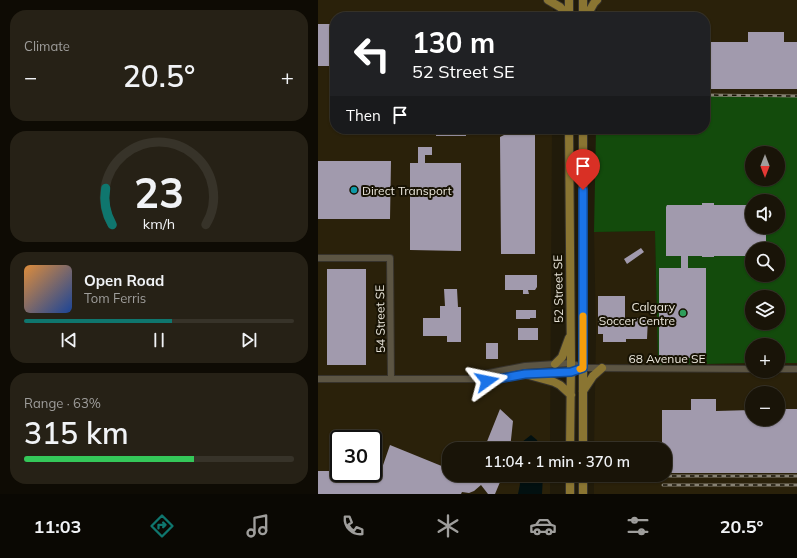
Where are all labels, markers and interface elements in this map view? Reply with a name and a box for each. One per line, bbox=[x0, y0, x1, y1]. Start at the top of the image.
text: 130 m bbox=[412, 25, 495, 60]
icon: left bbox=[346, 28, 398, 80]
text: Climate bbox=[24, 38, 70, 54]
text: 20.5° bbox=[123, 57, 195, 95]
text: 52 Street SE bbox=[412, 60, 515, 83]
text: − bbox=[24, 63, 37, 91]
text: + bbox=[281, 63, 294, 91]
icon: arrive bbox=[389, 104, 411, 126]
text: Then bbox=[346, 106, 381, 125]
north arrow bbox=[745, 146, 785, 186]
map controls bbox=[745, 146, 785, 426]
pin bbox=[566, 149, 600, 190]
icon: arrive bbox=[572, 155, 594, 177]
text: 23 bbox=[134, 165, 184, 217]
place label: Direct Transport bbox=[362, 183, 452, 198]
marker: Direct Transport bbox=[349, 185, 359, 195]
button: sound bbox=[745, 194, 785, 234]
text: km/h bbox=[143, 214, 175, 232]
button: search bbox=[745, 242, 785, 282]
street label: 52 Street SE bbox=[550, 255, 566, 323]
text: Open Road bbox=[84, 271, 164, 290]
street label: 54 Street SE bbox=[372, 285, 388, 353]
text: Tom Ferris bbox=[84, 290, 146, 306]
button: layers bbox=[745, 290, 785, 330]
place label: Calgary Soccer Centre bbox=[599, 299, 676, 328]
marker: Calgary Soccer Centre bbox=[678, 308, 688, 318]
icon: previous bbox=[58, 329, 80, 351]
icon: pause bbox=[148, 329, 170, 351]
icon: next bbox=[238, 329, 260, 351]
button: + bbox=[745, 338, 785, 378]
street label: 68 Avenue SE bbox=[629, 351, 706, 366]
position arrow bbox=[466, 360, 508, 402]
button: − bbox=[745, 386, 785, 426]
text: Range · 63% bbox=[24, 395, 101, 411]
text: 315 km bbox=[24, 414, 129, 452]
speed limit sign: 30 bbox=[330, 430, 382, 482]
text: 11:04 · 1 min · 370 m bbox=[484, 452, 630, 471]
icon: directions bbox=[148, 512, 176, 540]
icon: music bbox=[244, 512, 272, 540]
icon: phone bbox=[339, 512, 367, 540]
icon: climate bbox=[434, 512, 462, 540]
icon: car bbox=[529, 512, 557, 540]
icon: filters bbox=[624, 512, 652, 540]
text: 11:03 bbox=[34, 515, 81, 538]
text: 20.5° bbox=[720, 515, 763, 538]

